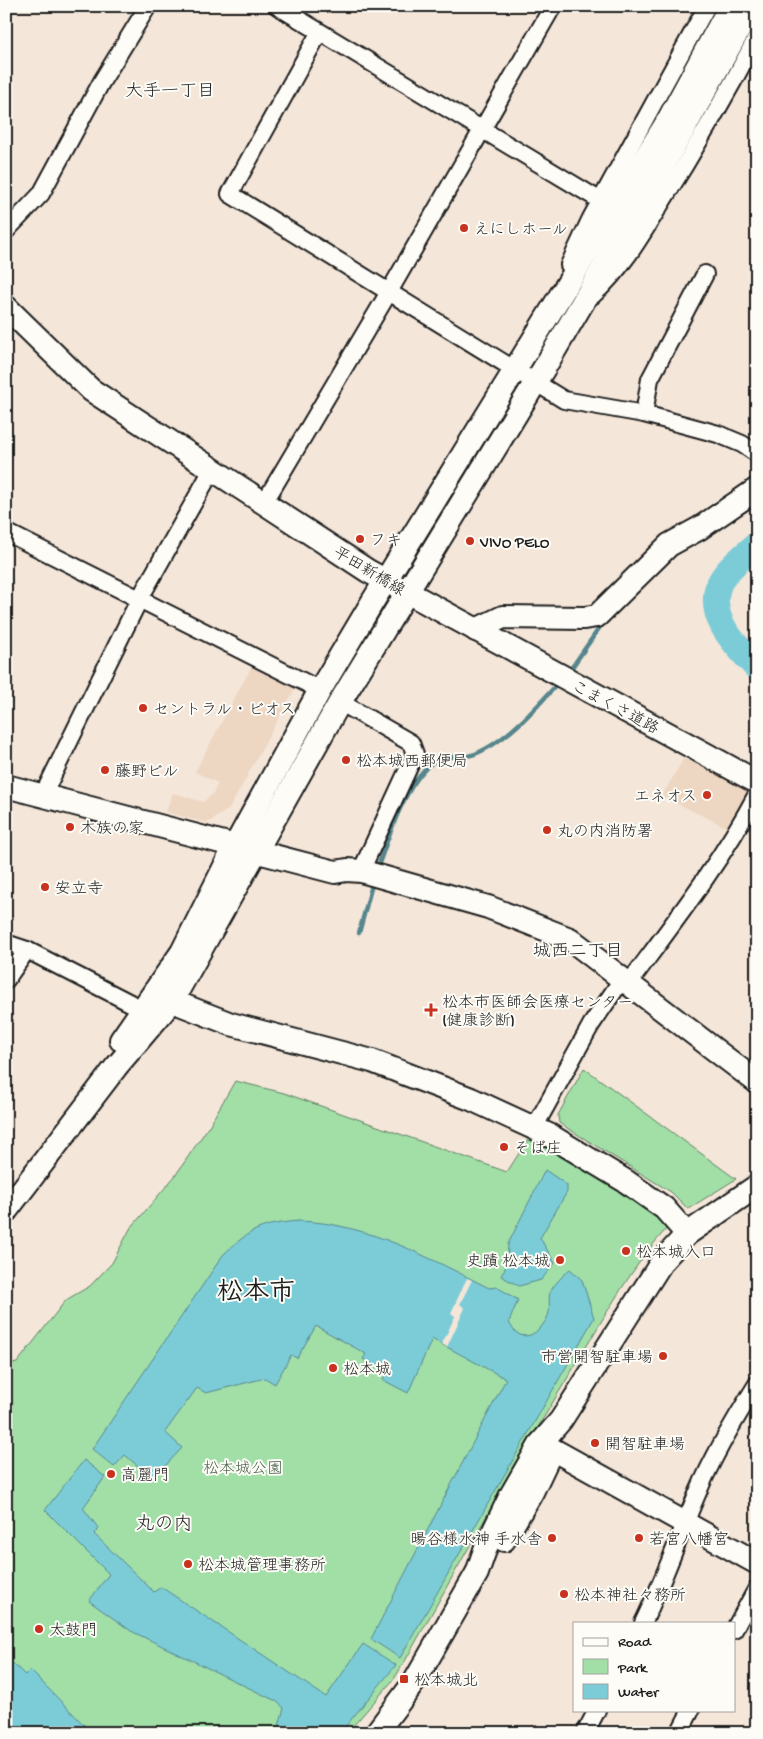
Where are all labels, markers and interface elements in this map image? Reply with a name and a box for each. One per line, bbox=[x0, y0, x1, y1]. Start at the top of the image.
district label: 大手一丁目 bbox=[125, 81, 215, 103]
marker: えにしホール bbox=[458, 222, 470, 234]
place label: えにしホール bbox=[474, 222, 568, 241]
marker: フキ bbox=[354, 533, 366, 545]
place label: フキ bbox=[370, 533, 402, 552]
marker: VIVO PELO bbox=[464, 535, 476, 547]
place label: VIVO PELO bbox=[479, 535, 550, 554]
street label: 平田新橋線 bbox=[329, 543, 408, 602]
street label: こまくさ道路 bbox=[568, 677, 662, 740]
marker: セントラル・ビオス bbox=[137, 702, 149, 714]
place label: セントラル・ビオス bbox=[153, 702, 295, 721]
place label: 松本城西郵便局 bbox=[356, 753, 468, 773]
marker: 松本城西郵便局 bbox=[340, 754, 352, 766]
place label: 藤野ビル bbox=[115, 763, 179, 783]
marker: 藤野ビル bbox=[99, 764, 111, 776]
place label: エネオス bbox=[634, 789, 697, 808]
marker: エネオス bbox=[701, 789, 713, 801]
place label: 木族の家 bbox=[80, 820, 144, 840]
marker: 木族の家 bbox=[64, 821, 76, 833]
place label: 丸の内消防署 bbox=[557, 822, 653, 843]
marker: 丸の内消防署 bbox=[541, 824, 553, 836]
place label: 安立寺 bbox=[55, 880, 103, 900]
marker: 安立寺 bbox=[39, 881, 51, 893]
district label: 城西二丁目 bbox=[533, 941, 623, 963]
place label: 松本市医師会医療センター (健康診断) bbox=[442, 993, 633, 1032]
marker: 松本市医師会医療センター (健康診断) bbox=[424, 1003, 438, 1017]
place label: そば庄 bbox=[514, 1140, 562, 1160]
marker: そば庄 bbox=[498, 1141, 510, 1153]
place label: 松本城入口 bbox=[636, 1244, 716, 1264]
marker: 松本城入口 bbox=[620, 1245, 632, 1257]
place label: 史蹟 松本城 bbox=[466, 1252, 550, 1273]
marker: 史蹟 松本城 bbox=[554, 1254, 566, 1266]
district label: 松本市 bbox=[217, 1277, 295, 1310]
place label: 市営開智駐車場 bbox=[541, 1349, 653, 1369]
marker: 市営開智駐車場 bbox=[657, 1350, 669, 1362]
place label: 松本城 bbox=[343, 1361, 391, 1381]
marker: 松本城 bbox=[327, 1362, 339, 1374]
place label: 開智駐車場 bbox=[605, 1436, 685, 1456]
marker: 開智駐車場 bbox=[589, 1437, 601, 1449]
park label: 松本城公園 bbox=[203, 1460, 283, 1480]
place label: 高麗門 bbox=[121, 1467, 169, 1487]
marker: 高麗門 bbox=[105, 1468, 117, 1480]
district label: 丸の内 bbox=[135, 1514, 193, 1537]
place label: 暘谷様水神 手水舎 bbox=[410, 1531, 542, 1551]
place label: 若宮八幡宮 bbox=[649, 1531, 729, 1551]
marker: 暘谷様水神 手水舎 bbox=[546, 1532, 558, 1544]
marker: 若宮八幡宮 bbox=[633, 1532, 645, 1544]
place label: 松本城管理事務所 bbox=[198, 1556, 326, 1577]
marker: 松本城管理事務所 bbox=[182, 1558, 194, 1570]
place label: 松本神社々務所 bbox=[574, 1587, 686, 1607]
marker: 松本神社々務所 bbox=[558, 1588, 570, 1600]
place label: 太鼓門 bbox=[49, 1622, 97, 1642]
legend bbox=[573, 1622, 736, 1712]
marker: 太鼓門 bbox=[33, 1623, 45, 1635]
text: Road bbox=[618, 1634, 652, 1652]
text: Park bbox=[617, 1660, 648, 1678]
place label: 松本城北 bbox=[414, 1672, 478, 1692]
marker: 松本城北 bbox=[398, 1673, 410, 1685]
text: Water bbox=[618, 1684, 660, 1702]

